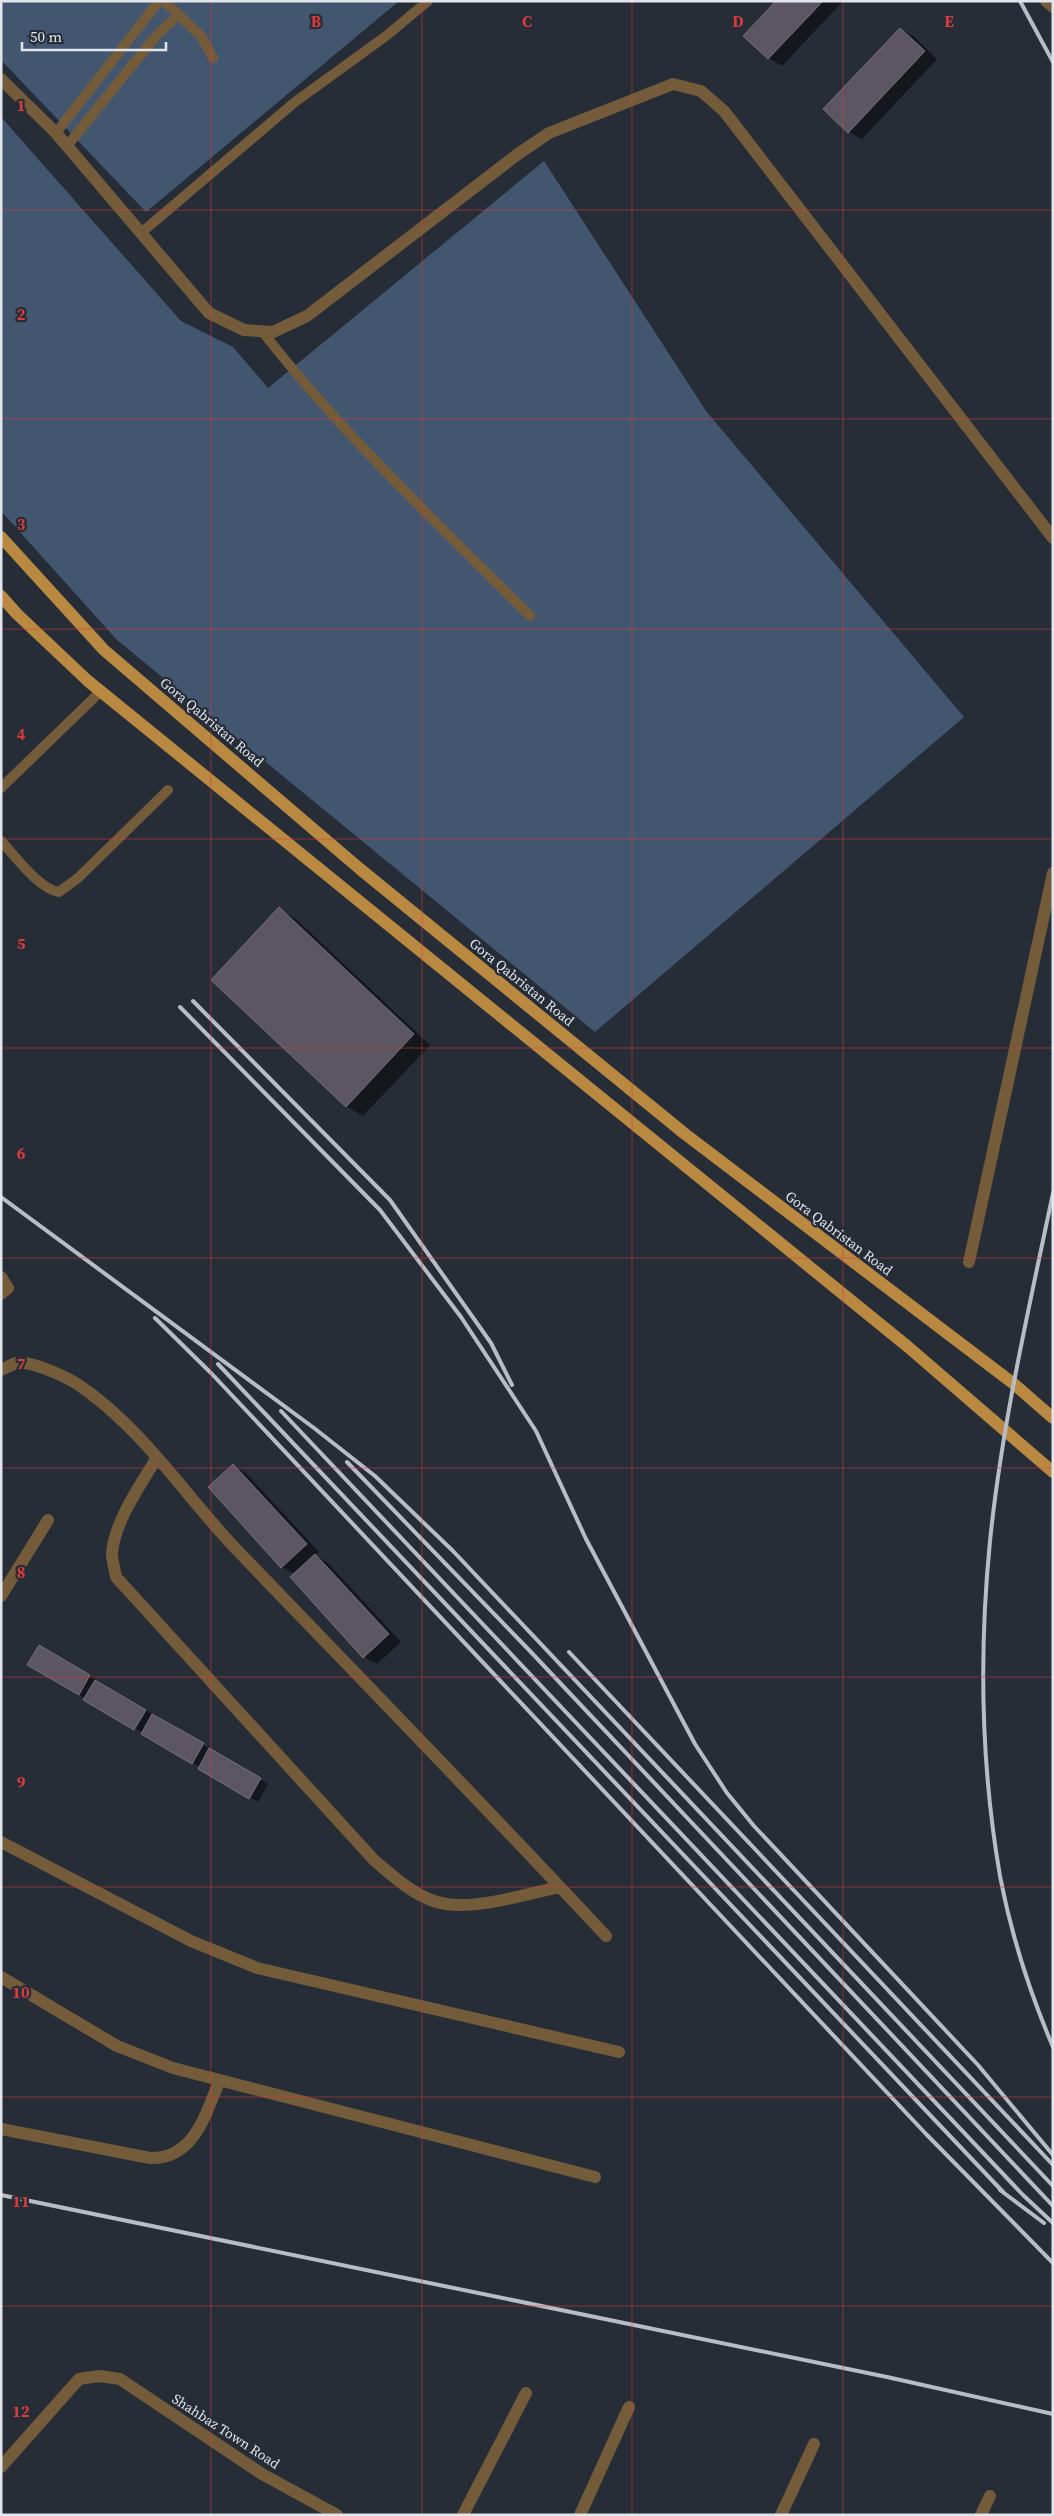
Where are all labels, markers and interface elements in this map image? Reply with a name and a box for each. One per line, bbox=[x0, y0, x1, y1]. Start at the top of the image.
text: B bbox=[311, 10, 322, 32]
text: C bbox=[522, 10, 532, 32]
text: D bbox=[732, 10, 744, 32]
text: E bbox=[944, 10, 954, 32]
scale bar bbox=[22, 20, 166, 52]
text: 50 m bbox=[30, 26, 62, 47]
text: 1 bbox=[17, 94, 25, 116]
text: 2 bbox=[17, 303, 26, 325]
text: 3 bbox=[17, 513, 26, 535]
street label: Gora Qabristan Road bbox=[156, 673, 268, 771]
text: 4 bbox=[17, 723, 26, 745]
text: 5 bbox=[17, 932, 26, 954]
street label: Gora Qabristan Road bbox=[465, 933, 579, 1031]
text: 6 bbox=[17, 1142, 26, 1164]
street label: Gora Qabristan Road bbox=[781, 1186, 897, 1280]
text: 7 bbox=[17, 1352, 26, 1374]
text: 8 bbox=[17, 1561, 25, 1583]
text: 9 bbox=[17, 1771, 26, 1793]
text: 10 bbox=[12, 1981, 30, 2003]
text: 11 bbox=[12, 2190, 30, 2212]
street label: Shahbaz Town Road bbox=[168, 2389, 284, 2473]
text: 12 bbox=[12, 2400, 30, 2422]

